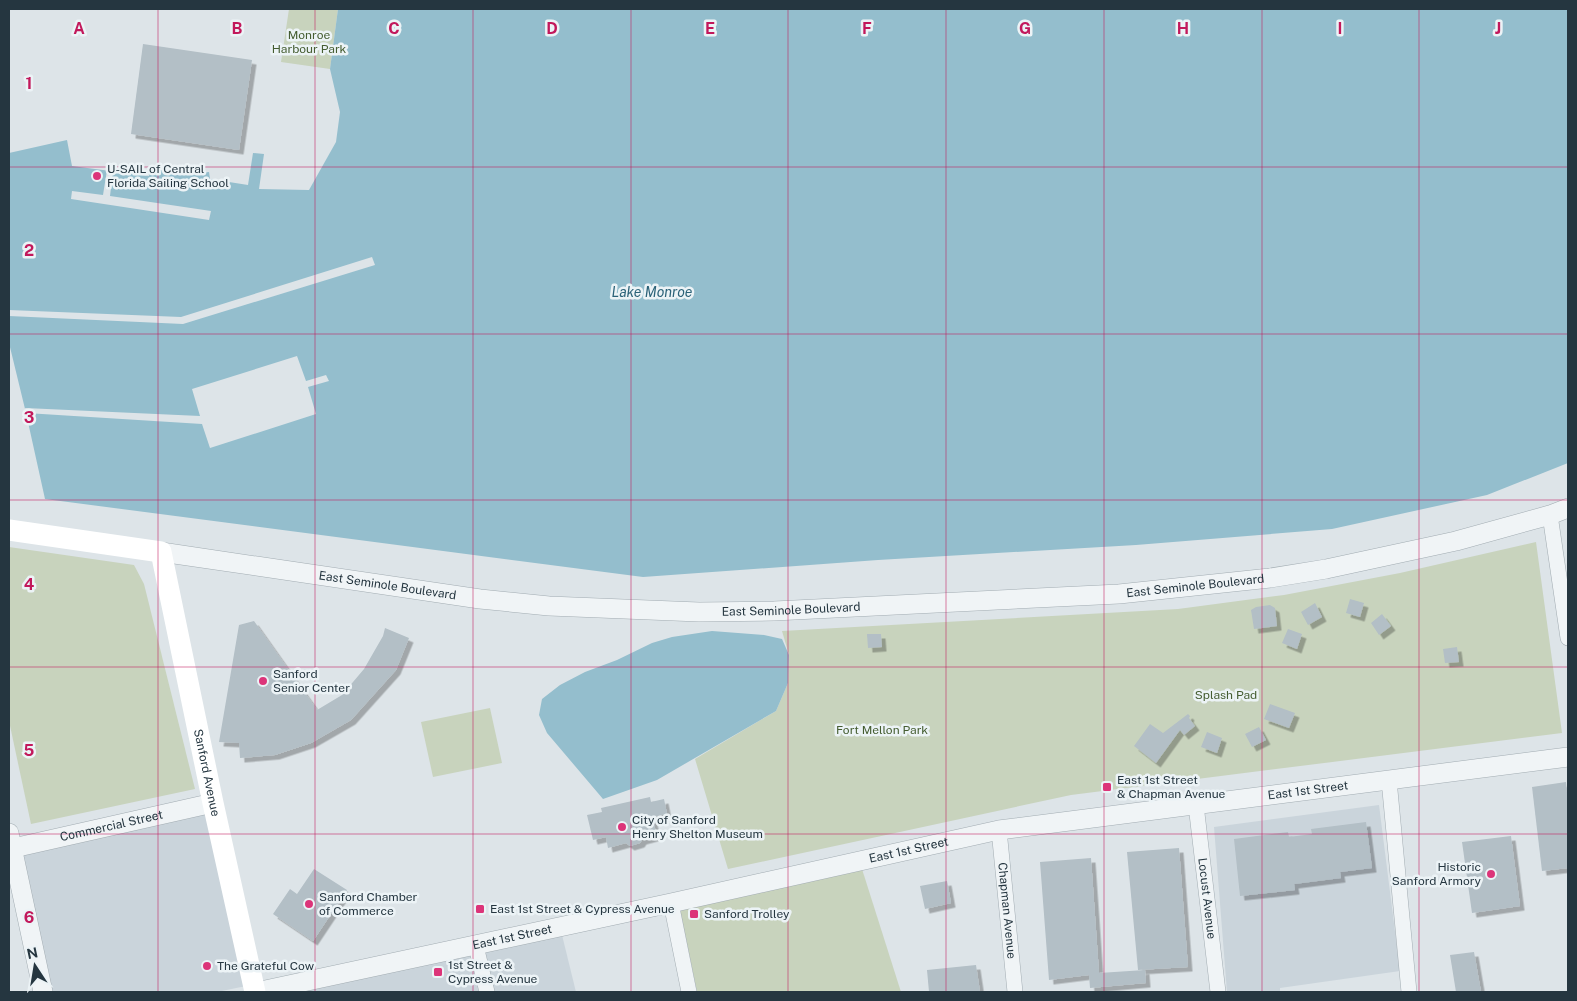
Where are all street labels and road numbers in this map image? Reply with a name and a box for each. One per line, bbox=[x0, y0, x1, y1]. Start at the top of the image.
street label: East Seminole Boulevard bbox=[318, 568, 457, 602]
street label: East Seminole Boulevard bbox=[1125, 572, 1265, 600]
street label: East Seminole Boulevard bbox=[722, 600, 861, 619]
street label: Sanford Avenue bbox=[191, 728, 223, 818]
street label: East 1st Street bbox=[1267, 778, 1349, 802]
street label: Commercial Street bbox=[59, 807, 165, 844]
street label: East 1st Street bbox=[868, 834, 950, 866]
street label: Locust Avenue bbox=[1195, 857, 1219, 940]
street label: Chapman Avenue bbox=[995, 862, 1019, 960]
street label: East 1st Street bbox=[471, 922, 554, 952]

